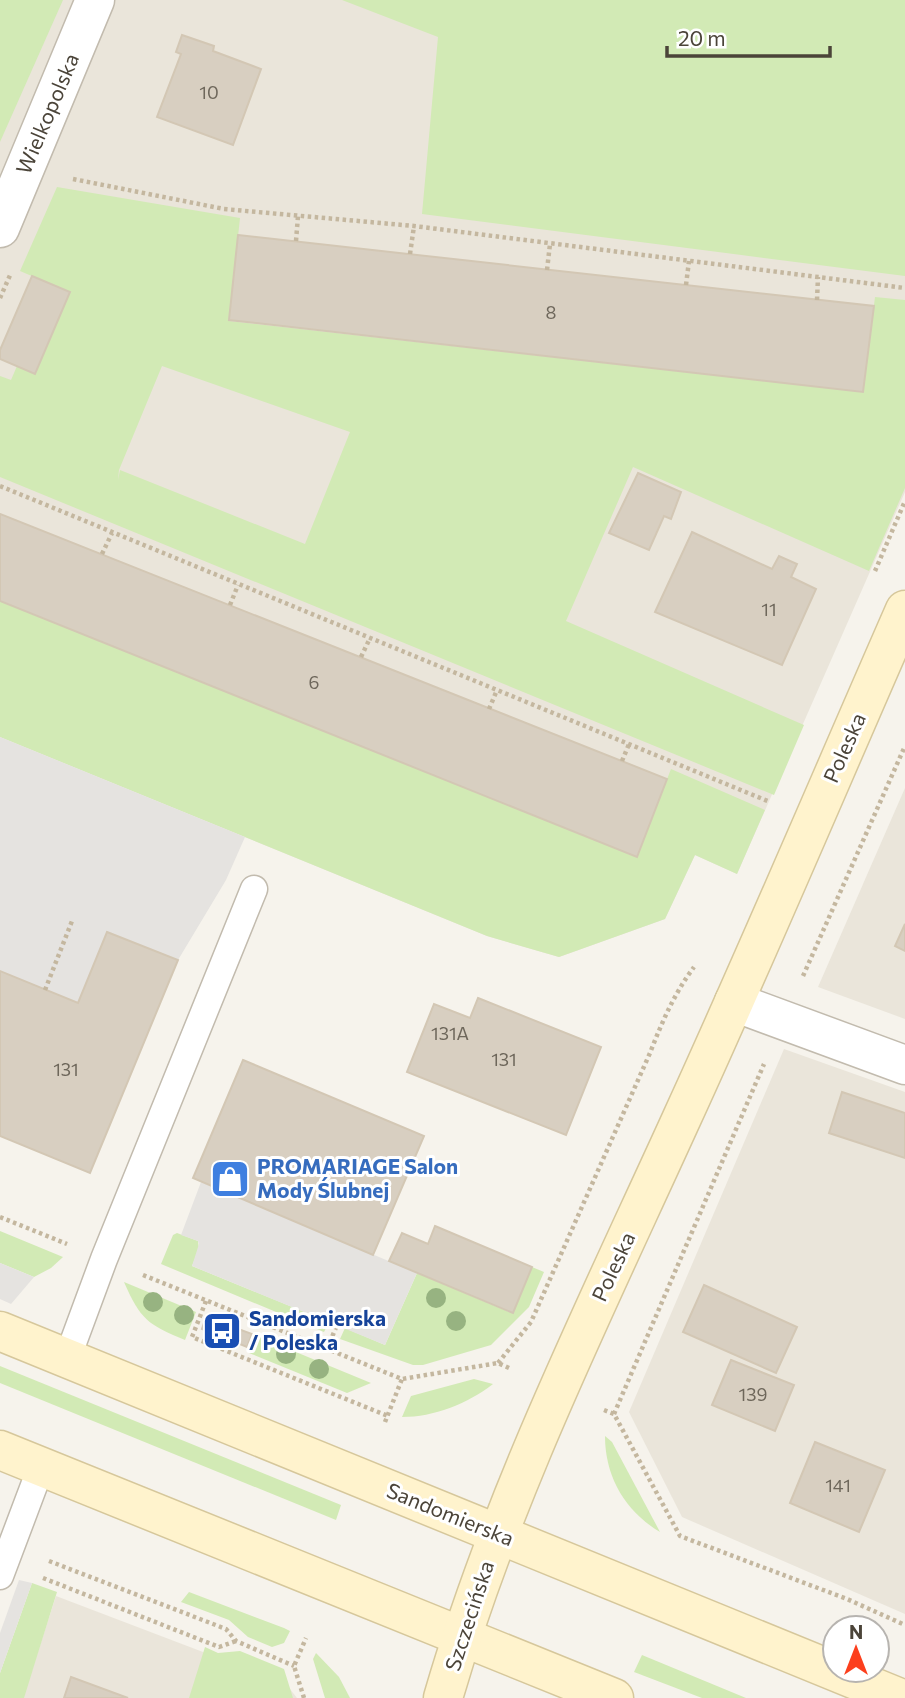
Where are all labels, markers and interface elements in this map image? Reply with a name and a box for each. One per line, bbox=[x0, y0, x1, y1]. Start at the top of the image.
scale bar bbox=[667, 14, 830, 58]
text: 20 m bbox=[678, 25, 726, 50]
street label: Wielkopolska bbox=[10, 49, 83, 178]
house number: 10 bbox=[199, 81, 219, 103]
house number: 8 bbox=[546, 301, 557, 323]
house number: 11 bbox=[761, 598, 777, 620]
house number: 6 bbox=[309, 671, 319, 693]
street label: Poleska bbox=[817, 709, 870, 786]
house number: 131A bbox=[431, 1022, 469, 1044]
house number: 131 bbox=[491, 1048, 517, 1070]
house number: 131 bbox=[53, 1058, 79, 1080]
place label: PROMARIAGE Salon Mody Ślubnej bbox=[257, 1153, 458, 1202]
shop icon: PROMARIAGE Salon Mody Ślubnej bbox=[209, 1158, 251, 1200]
street label: Poleska bbox=[586, 1228, 640, 1305]
place label: Sandomierska / Poleska bbox=[249, 1305, 386, 1354]
bus stop icon: Sandomierska / Poleska bbox=[201, 1310, 243, 1352]
house number: 139 bbox=[739, 1383, 767, 1405]
house number: 141 bbox=[825, 1474, 851, 1496]
street label: Sandomierska bbox=[383, 1477, 518, 1550]
street label: Szczecińska bbox=[439, 1557, 498, 1674]
north arrow bbox=[821, 1614, 891, 1684]
text: N bbox=[849, 1620, 863, 1643]

